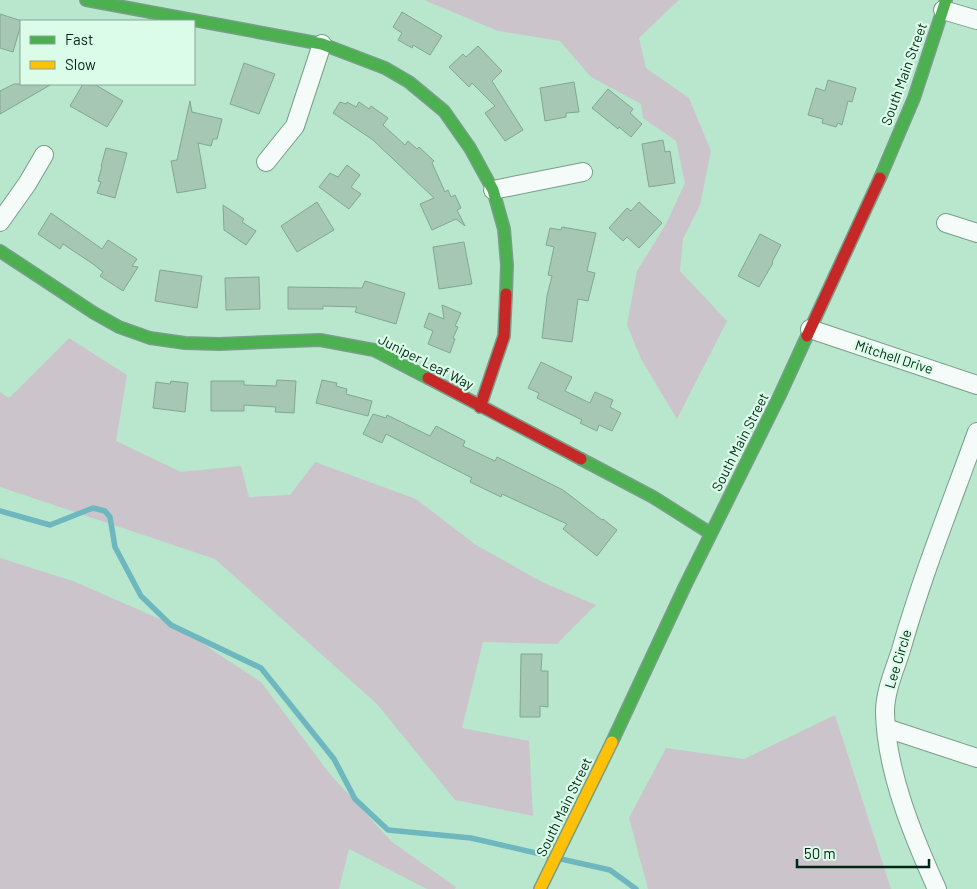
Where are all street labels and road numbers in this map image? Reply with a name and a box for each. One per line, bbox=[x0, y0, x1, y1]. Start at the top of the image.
street label: South Main Street bbox=[877, 20, 930, 128]
street label: Juniper Leaf Way bbox=[376, 330, 477, 393]
street label: Mitchell Drive bbox=[853, 336, 935, 377]
street label: South Main Street bbox=[707, 390, 772, 494]
street label: Lee Circle bbox=[881, 627, 915, 690]
street label: South Main Street bbox=[532, 754, 595, 859]

